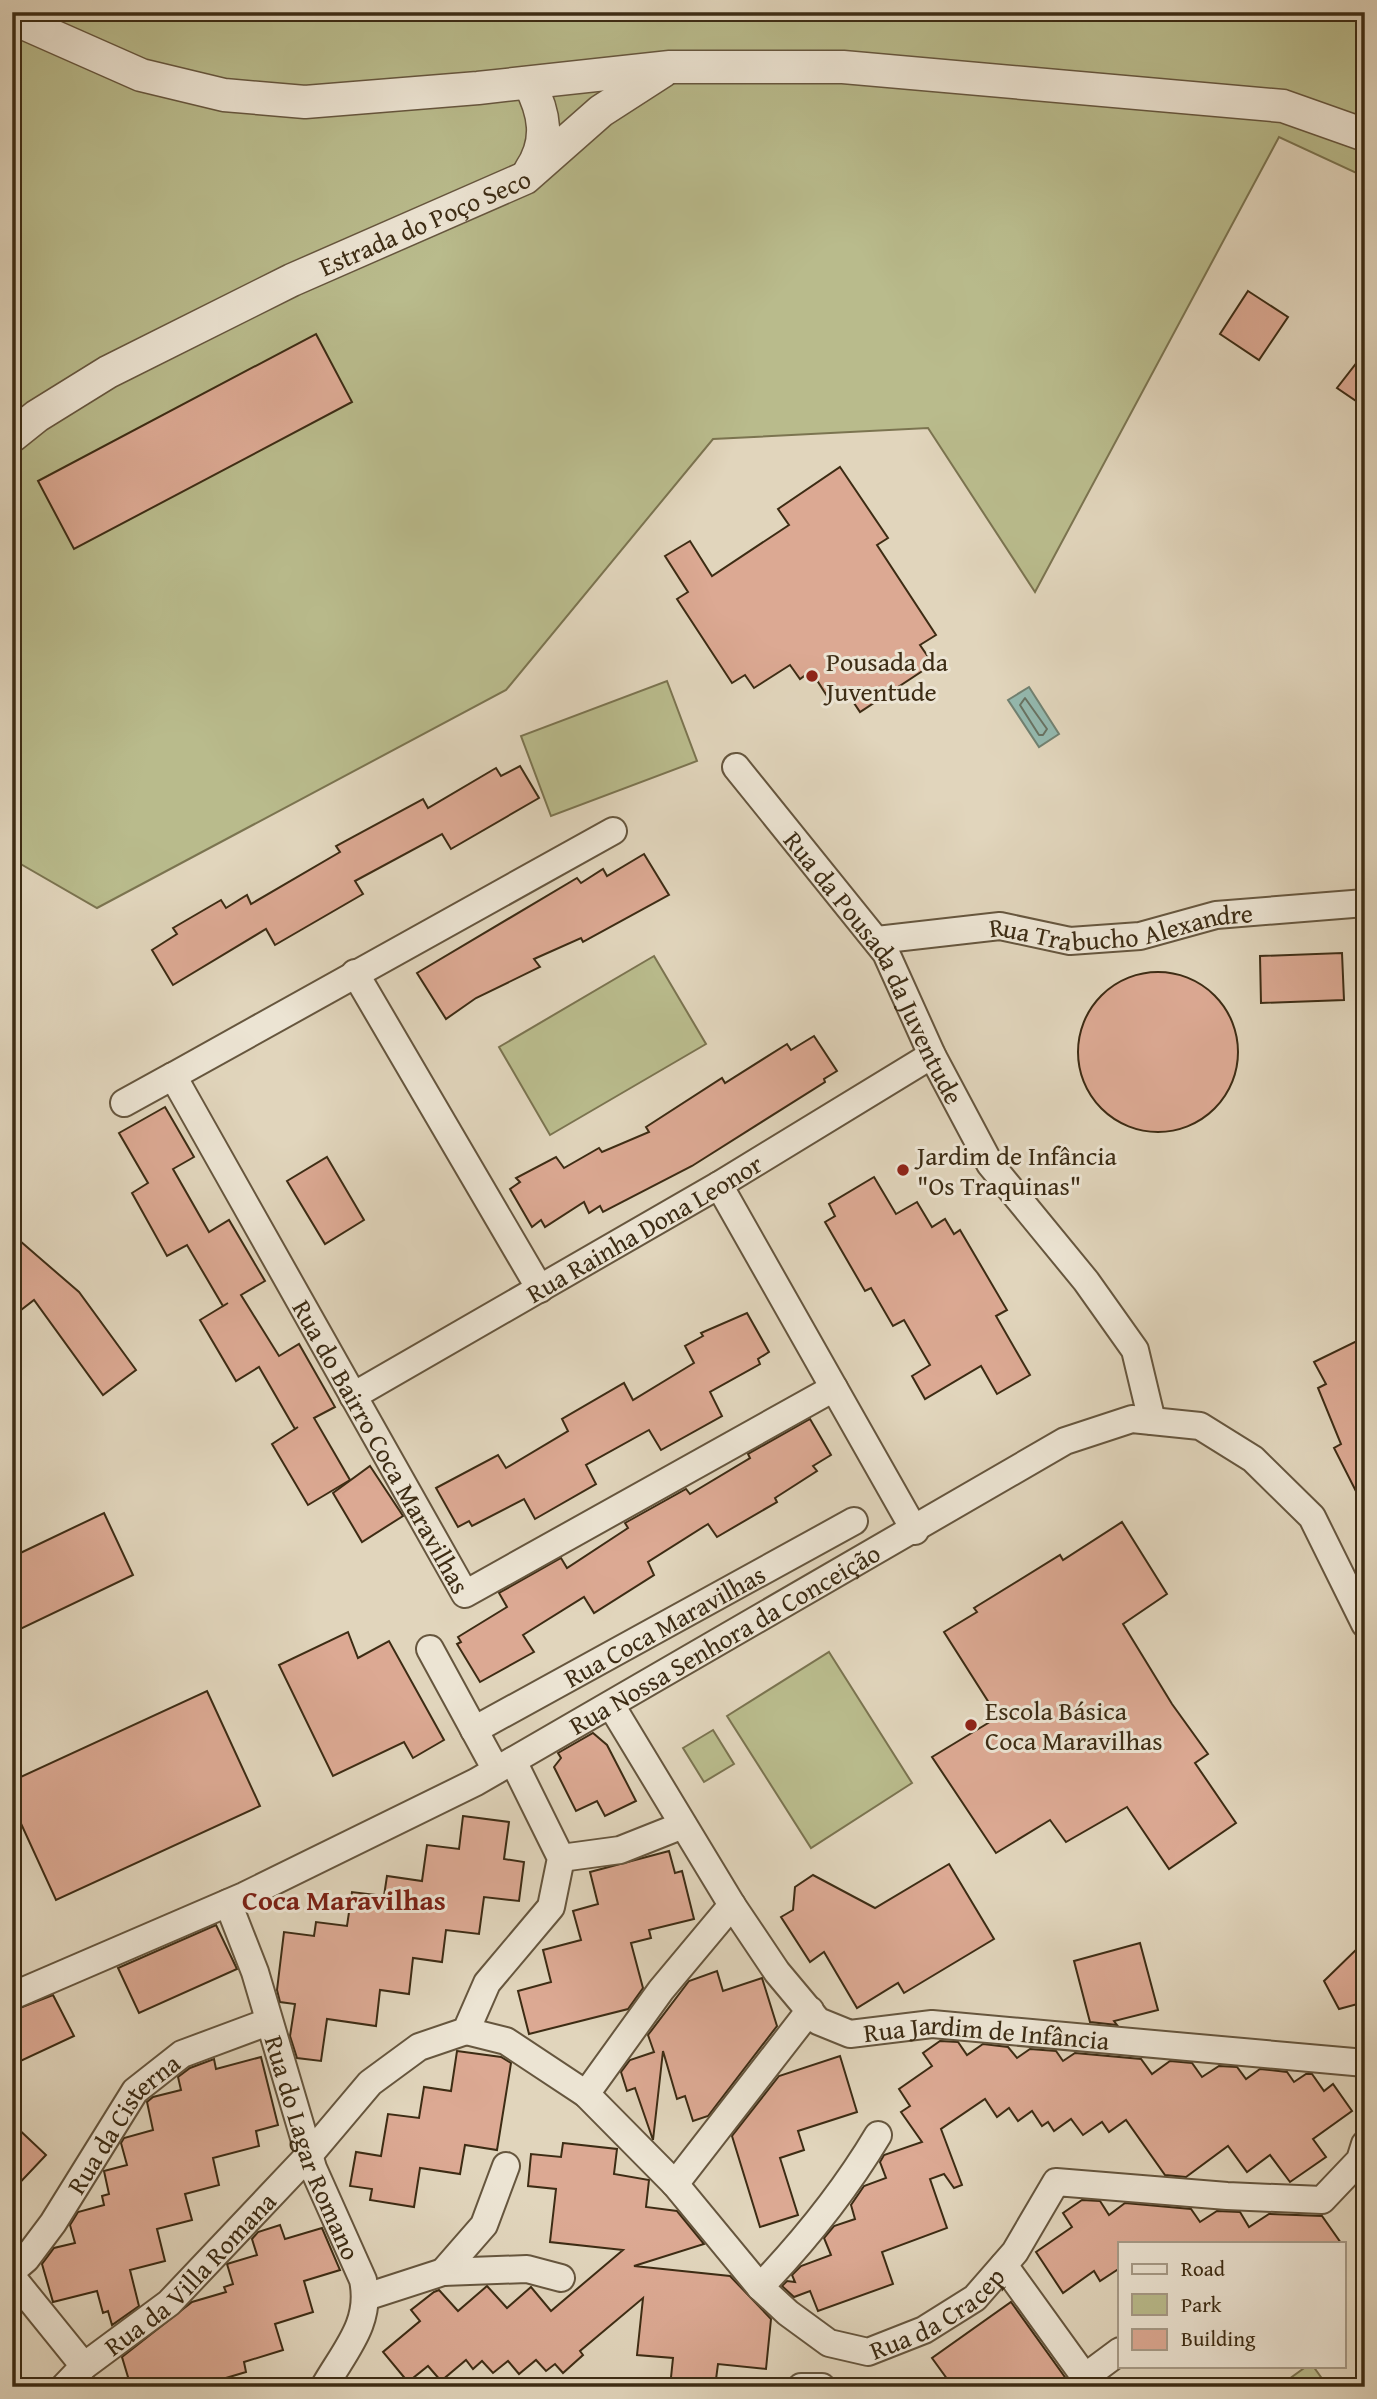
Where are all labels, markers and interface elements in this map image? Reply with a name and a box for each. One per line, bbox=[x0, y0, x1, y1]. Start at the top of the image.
street label: Estrada do Poço Seco bbox=[312, 158, 537, 285]
place label: Pousada da Juventude bbox=[823, 642, 949, 711]
marker: Pousada da Juventude bbox=[804, 668, 820, 684]
street label: Rua da Pousada da Juventude bbox=[775, 822, 974, 1111]
street label: Rua Trabucho Alexandre bbox=[987, 893, 1254, 961]
place label: Jardim de Infância "Os Traquinas" bbox=[914, 1136, 1118, 1205]
street label: Rua Rainha Dona Leonor bbox=[519, 1144, 770, 1312]
marker: Jardim de Infância "Os Traquinas" bbox=[895, 1162, 911, 1178]
street label: Rua do Bairro Coca Maravilhas bbox=[283, 1292, 480, 1601]
street label: Rua Nossa Senhora da Conceição bbox=[561, 1533, 887, 1744]
street label: Rua Coca Maravilhas bbox=[556, 1554, 772, 1697]
place label: Escola Básica Coca Maravilhas bbox=[985, 1691, 1163, 1760]
marker: Escola Básica Coca Maravilhas bbox=[963, 1717, 979, 1733]
district label: Coca Maravilhas bbox=[242, 1879, 446, 1920]
street label: Rua Jardim de Infância bbox=[861, 2004, 1112, 2059]
street label: Rua do Lagar Romano bbox=[255, 2030, 371, 2266]
street label: Rua da Cisterna bbox=[56, 2043, 189, 2201]
street label: Rua da Villa Romana bbox=[95, 2182, 285, 2365]
legend bbox=[1118, 2242, 1346, 2368]
text: Road bbox=[1181, 2253, 1226, 2284]
street label: Rua da Cracep bbox=[863, 2258, 1013, 2369]
text: Park bbox=[1181, 2289, 1222, 2320]
text: Building bbox=[1181, 2323, 1256, 2354]

